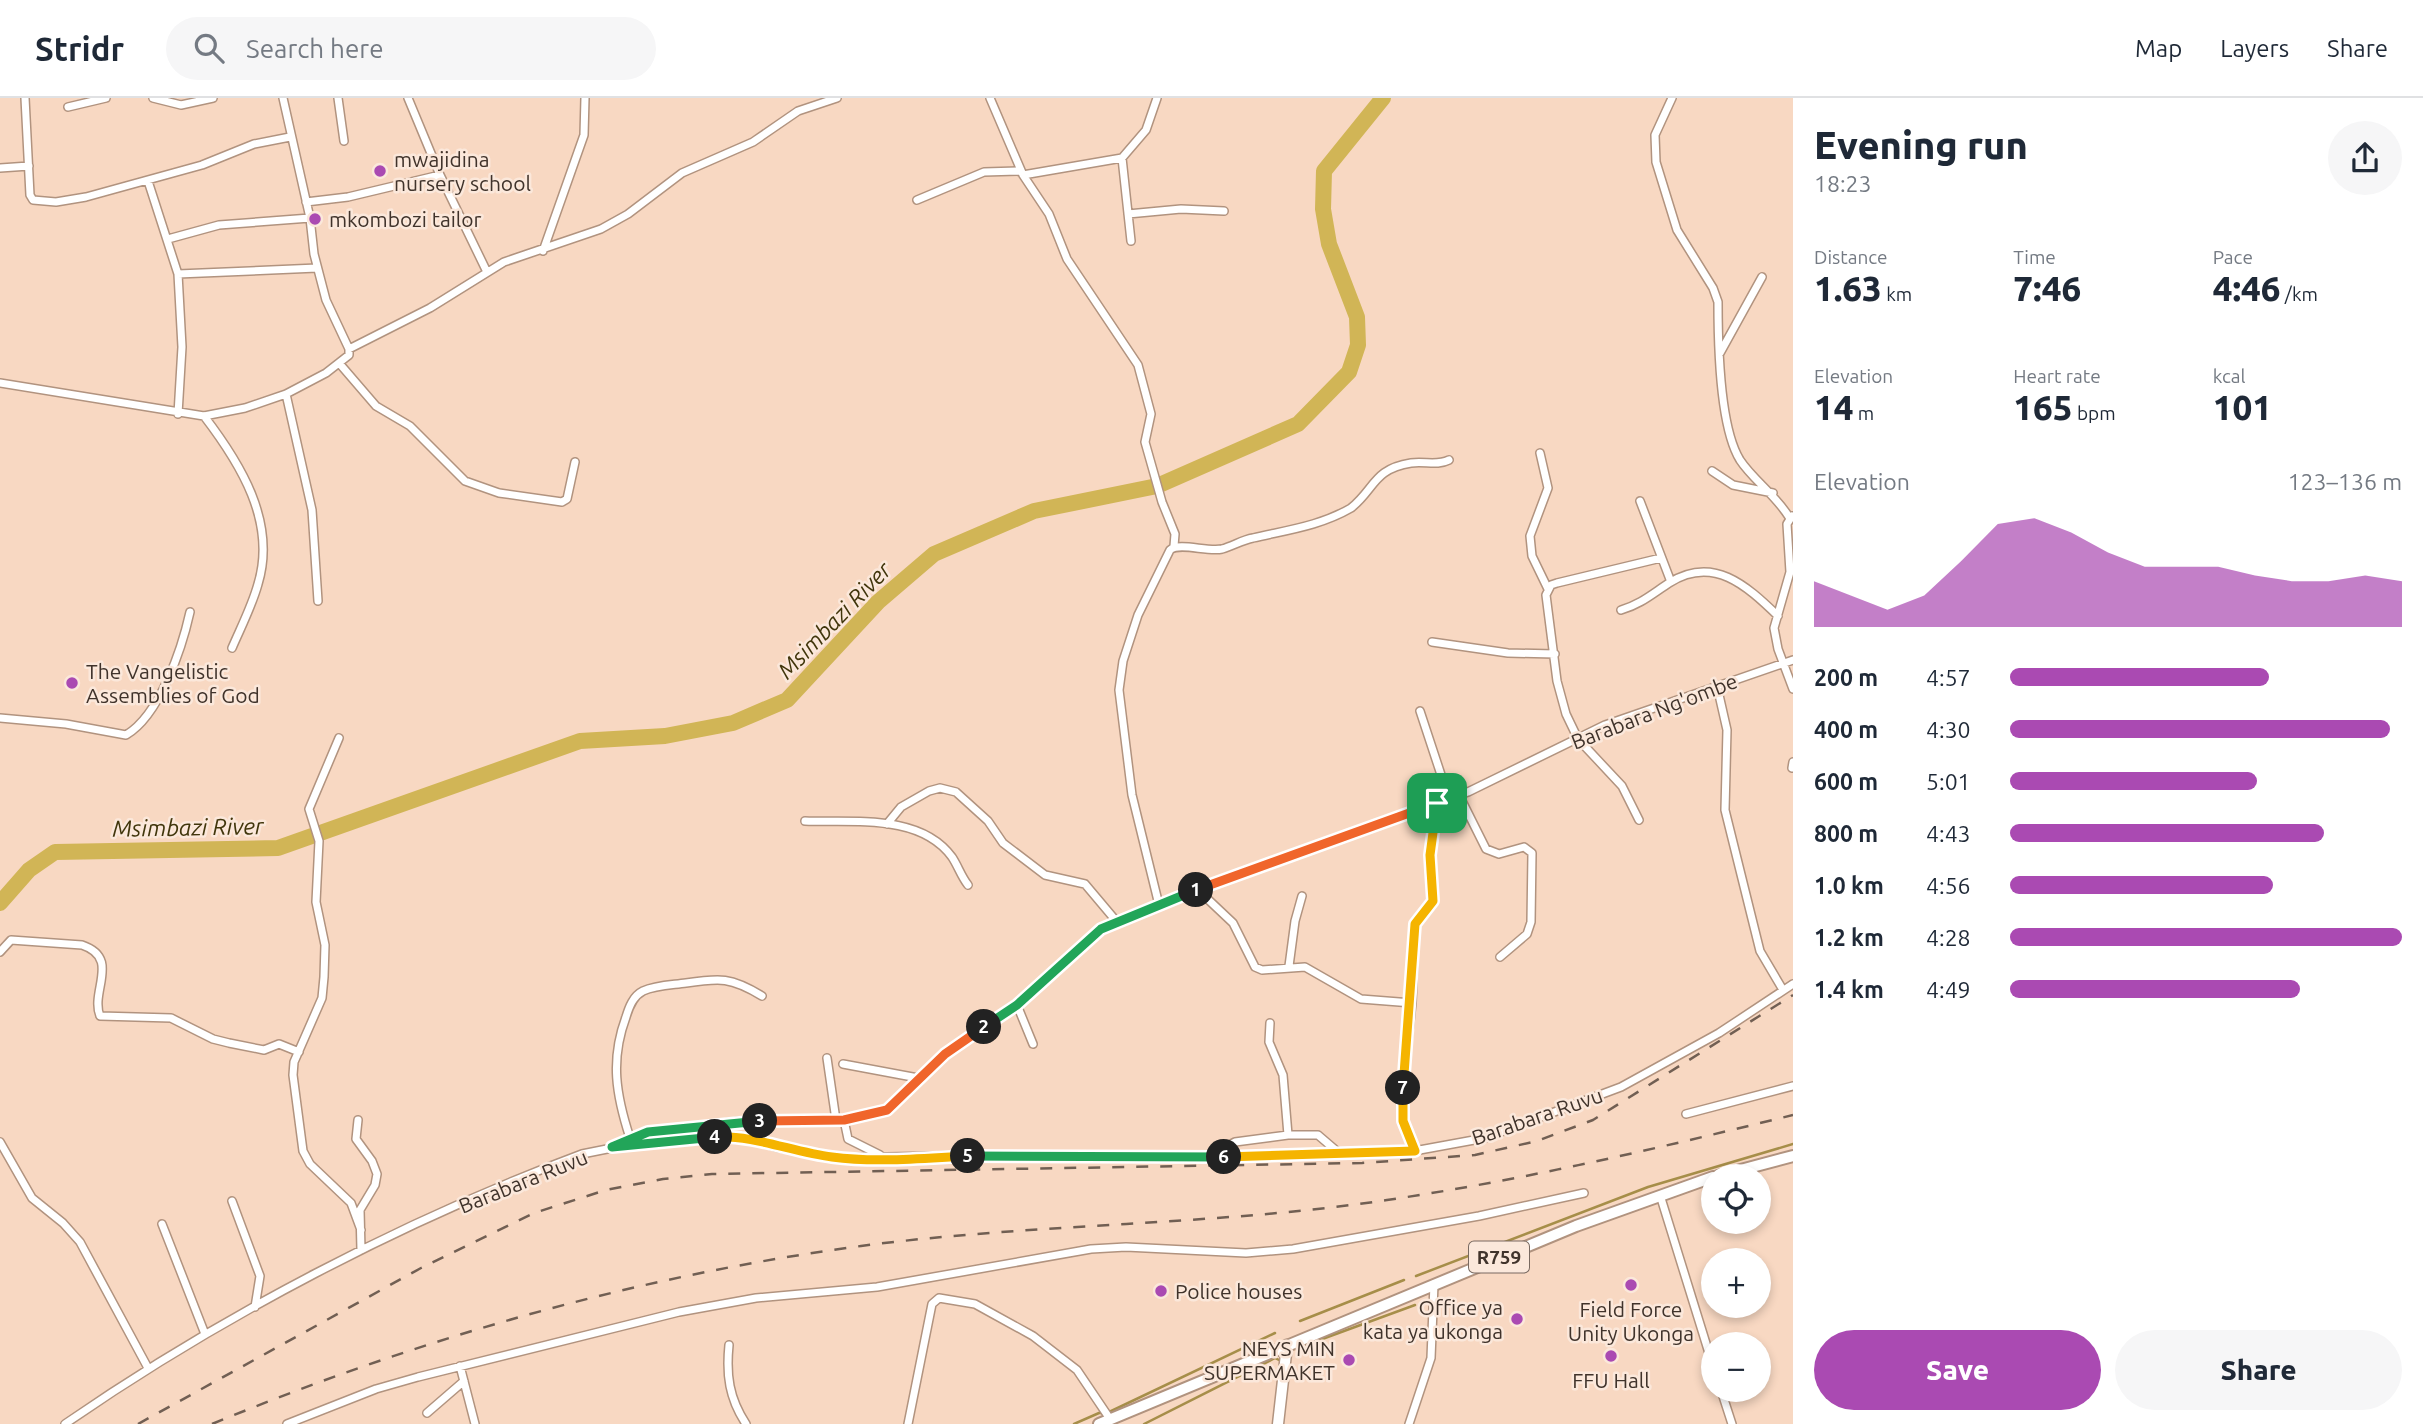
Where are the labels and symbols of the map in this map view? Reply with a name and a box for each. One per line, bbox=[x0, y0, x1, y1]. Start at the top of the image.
place label: mwajidina nursery school bbox=[394, 147, 531, 195]
marker: mwajidina nursery school bbox=[372, 163, 388, 179]
place label: mkombozi tailor bbox=[329, 207, 482, 231]
marker: mkombozi tailor bbox=[307, 211, 323, 227]
water label: Msimbazi River bbox=[772, 556, 896, 683]
place label: The Vangelistic Assemblies of God bbox=[86, 659, 260, 707]
street label: Barabara Ng'ombe bbox=[1568, 668, 1740, 754]
marker: The Vangelistic Assemblies of God bbox=[64, 675, 80, 691]
pin bbox=[1407, 773, 1467, 833]
water label: Msimbazi River bbox=[112, 813, 265, 841]
pin: 1 bbox=[1178, 872, 1214, 908]
pin: 2 bbox=[967, 1010, 1002, 1044]
pin: 7 bbox=[1386, 1070, 1420, 1105]
street label: Barabara Ruvu bbox=[1468, 1082, 1606, 1150]
pin: 3 bbox=[742, 1104, 778, 1138]
pin: 4 bbox=[698, 1119, 732, 1154]
pin: 5 bbox=[950, 1138, 986, 1174]
pin: 6 bbox=[1206, 1140, 1242, 1174]
street label: Barabara Ruvu bbox=[455, 1144, 591, 1218]
road number: R759 bbox=[1469, 1242, 1529, 1273]
marker: Field Force Unity Ukonga bbox=[1623, 1277, 1639, 1293]
place label: Police houses bbox=[1175, 1279, 1302, 1303]
marker: Police houses bbox=[1153, 1283, 1169, 1299]
place label: Office ya kata ya ukonga bbox=[1363, 1295, 1503, 1343]
place label: Field Force Unity Ukonga bbox=[1568, 1297, 1694, 1345]
marker: Office ya kata ya ukonga bbox=[1509, 1311, 1525, 1327]
place label: NEYS MIN SUPERMAKET bbox=[1204, 1336, 1335, 1384]
marker: FFU Hall bbox=[1603, 1348, 1619, 1364]
marker: NEYS MIN SUPERMAKET bbox=[1341, 1352, 1357, 1368]
place label: FFU Hall bbox=[1572, 1368, 1650, 1392]

